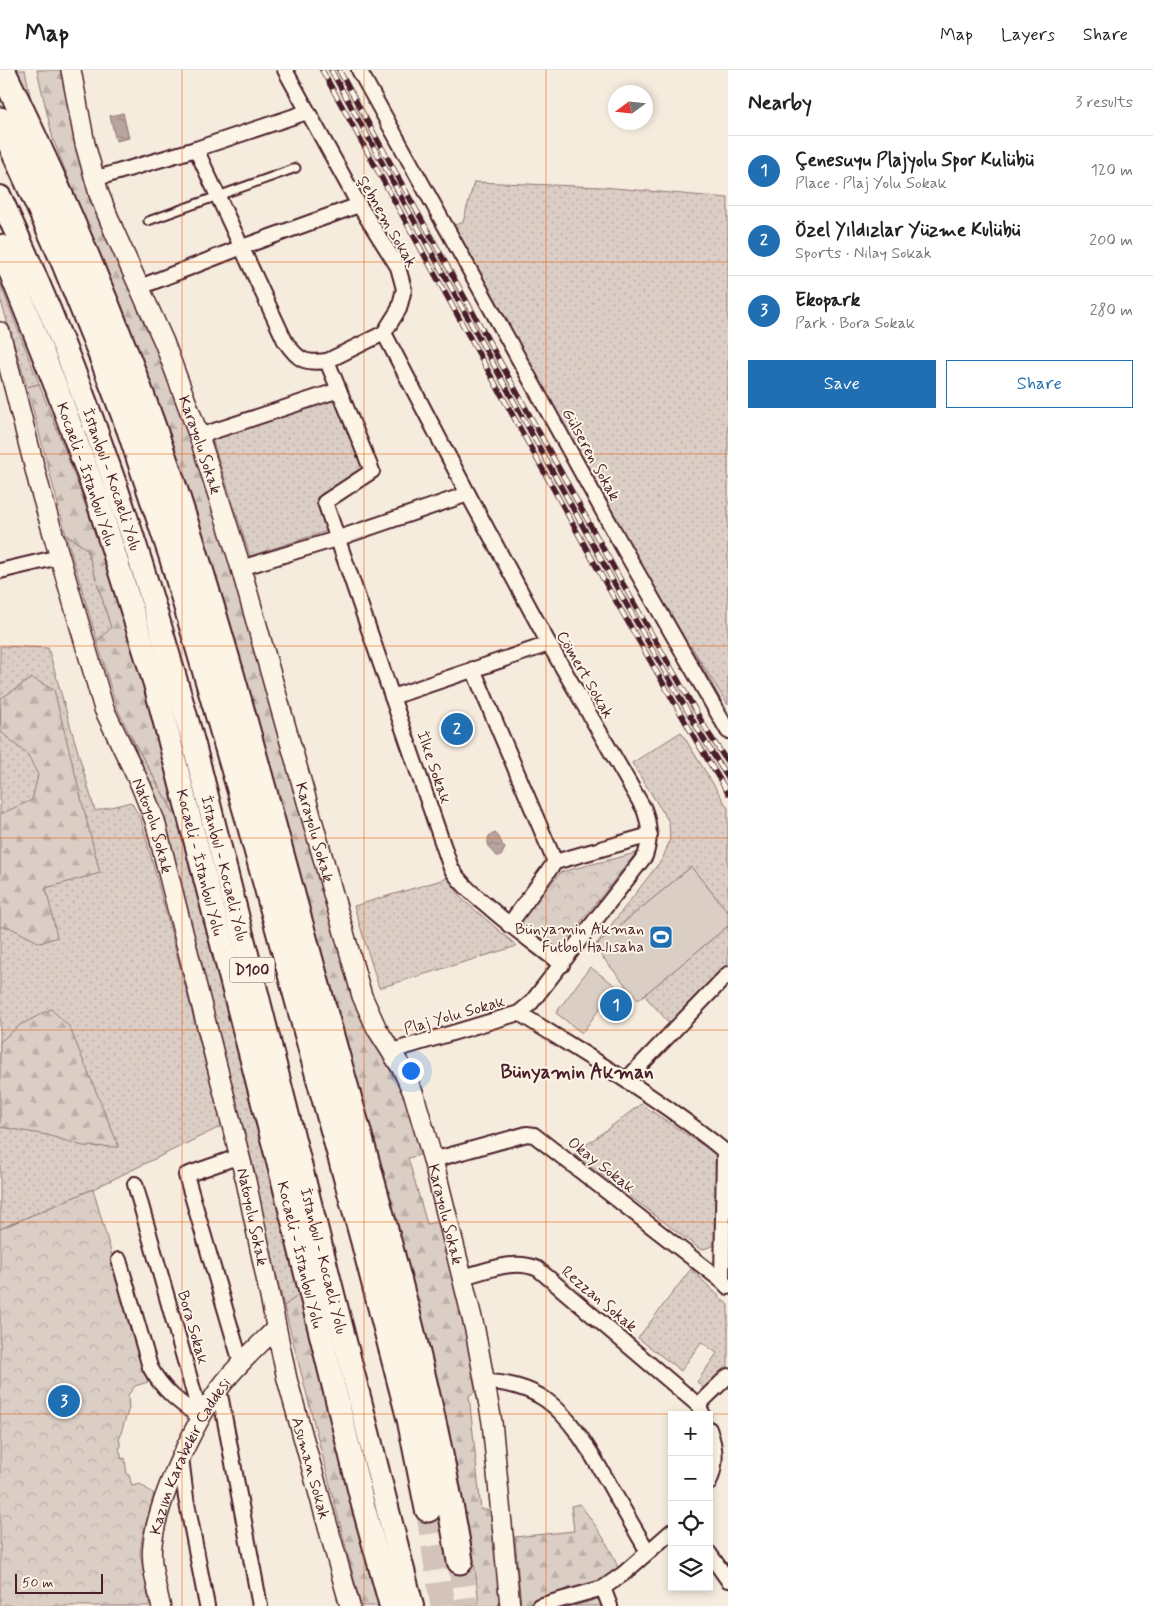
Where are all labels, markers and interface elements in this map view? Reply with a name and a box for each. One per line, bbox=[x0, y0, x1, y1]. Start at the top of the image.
text: Map bbox=[25, 19, 69, 50]
text: Map bbox=[940, 23, 973, 47]
text: Layers bbox=[1001, 23, 1055, 47]
text: Share bbox=[1083, 23, 1128, 47]
north arrow bbox=[608, 85, 653, 130]
text: Nearby bbox=[748, 89, 812, 117]
text: 3 results bbox=[1075, 92, 1133, 113]
text: Çenesuyu Plajyolu Spor Kulübü bbox=[795, 148, 1034, 173]
text: 1 bbox=[760, 160, 768, 181]
text: 120 m bbox=[1091, 160, 1133, 181]
street label: Şebnem Sokak bbox=[352, 172, 422, 272]
text: Place · Plaj Yolu Sokak bbox=[795, 173, 947, 194]
text: Özel Yıldızlar Yüzme Kulübü bbox=[795, 218, 1020, 243]
text: 2 bbox=[760, 230, 768, 251]
text: 200 m bbox=[1089, 230, 1133, 251]
text: Sports · Nilay Sokak bbox=[795, 243, 932, 264]
text: Ekopark bbox=[795, 288, 860, 313]
text: 3 bbox=[760, 300, 768, 321]
text: 280 m bbox=[1090, 300, 1133, 321]
text: Park · Bora Sokak bbox=[795, 313, 915, 334]
button: Save bbox=[748, 360, 936, 408]
button: Share bbox=[946, 360, 1133, 408]
street label: Karayolu Sokak bbox=[173, 393, 226, 497]
street label: Kocaeli - İstanbul Yolu bbox=[51, 400, 120, 549]
street label: İstanbul - Kocaeli Yolu bbox=[77, 405, 145, 554]
street label: Gülseren Sokak bbox=[557, 405, 625, 505]
street label: Cömert Sokak bbox=[551, 627, 618, 722]
pin: 2 bbox=[441, 710, 473, 748]
street label: İlke Sokak bbox=[411, 728, 456, 807]
street label: Natoyolu Sokak bbox=[127, 775, 177, 876]
street label: Karayolu Sokak bbox=[290, 780, 338, 885]
street label: Kocaeli - İstanbul Yolu bbox=[170, 787, 228, 938]
street label: İstanbul - Kocaeli Yolu bbox=[195, 793, 252, 944]
place label: Bünyamin Akman Futbol Halısaha bbox=[515, 919, 644, 958]
sports icon: Bünyamin Akman Futbol Halısaha bbox=[648, 924, 674, 950]
road number: D100 bbox=[230, 958, 274, 982]
pin: 1 bbox=[600, 986, 632, 1024]
street label: Plaj Yolu Sokak bbox=[401, 991, 507, 1040]
your location bbox=[398, 1058, 424, 1084]
district label: Bünyamin Akman bbox=[500, 1060, 654, 1085]
street label: Okay Sokak bbox=[563, 1132, 639, 1198]
street label: Karayolu Sokak bbox=[422, 1162, 468, 1267]
street label: Natoyolu Sokak bbox=[231, 1166, 272, 1268]
street label: Kocaeli - İstanbul Yolu bbox=[271, 1179, 328, 1331]
street label: İstanbul - Kocaeli Yolu bbox=[295, 1186, 352, 1336]
street label: Rezzan Sokak bbox=[557, 1261, 641, 1337]
street label: Bora Sokak bbox=[172, 1288, 213, 1367]
street label: Kazım Karabekir Caddesi bbox=[145, 1373, 236, 1537]
pin: 3 bbox=[48, 1382, 80, 1420]
map controls bbox=[668, 1411, 713, 1591]
button: + bbox=[668, 1411, 713, 1456]
street label: Asuman Sokak bbox=[286, 1415, 334, 1522]
button: − bbox=[668, 1456, 713, 1501]
button: locate bbox=[668, 1501, 713, 1546]
button: layers bbox=[668, 1546, 713, 1591]
scale bar bbox=[15, 1571, 102, 1594]
text: 50 m bbox=[22, 1574, 53, 1592]

